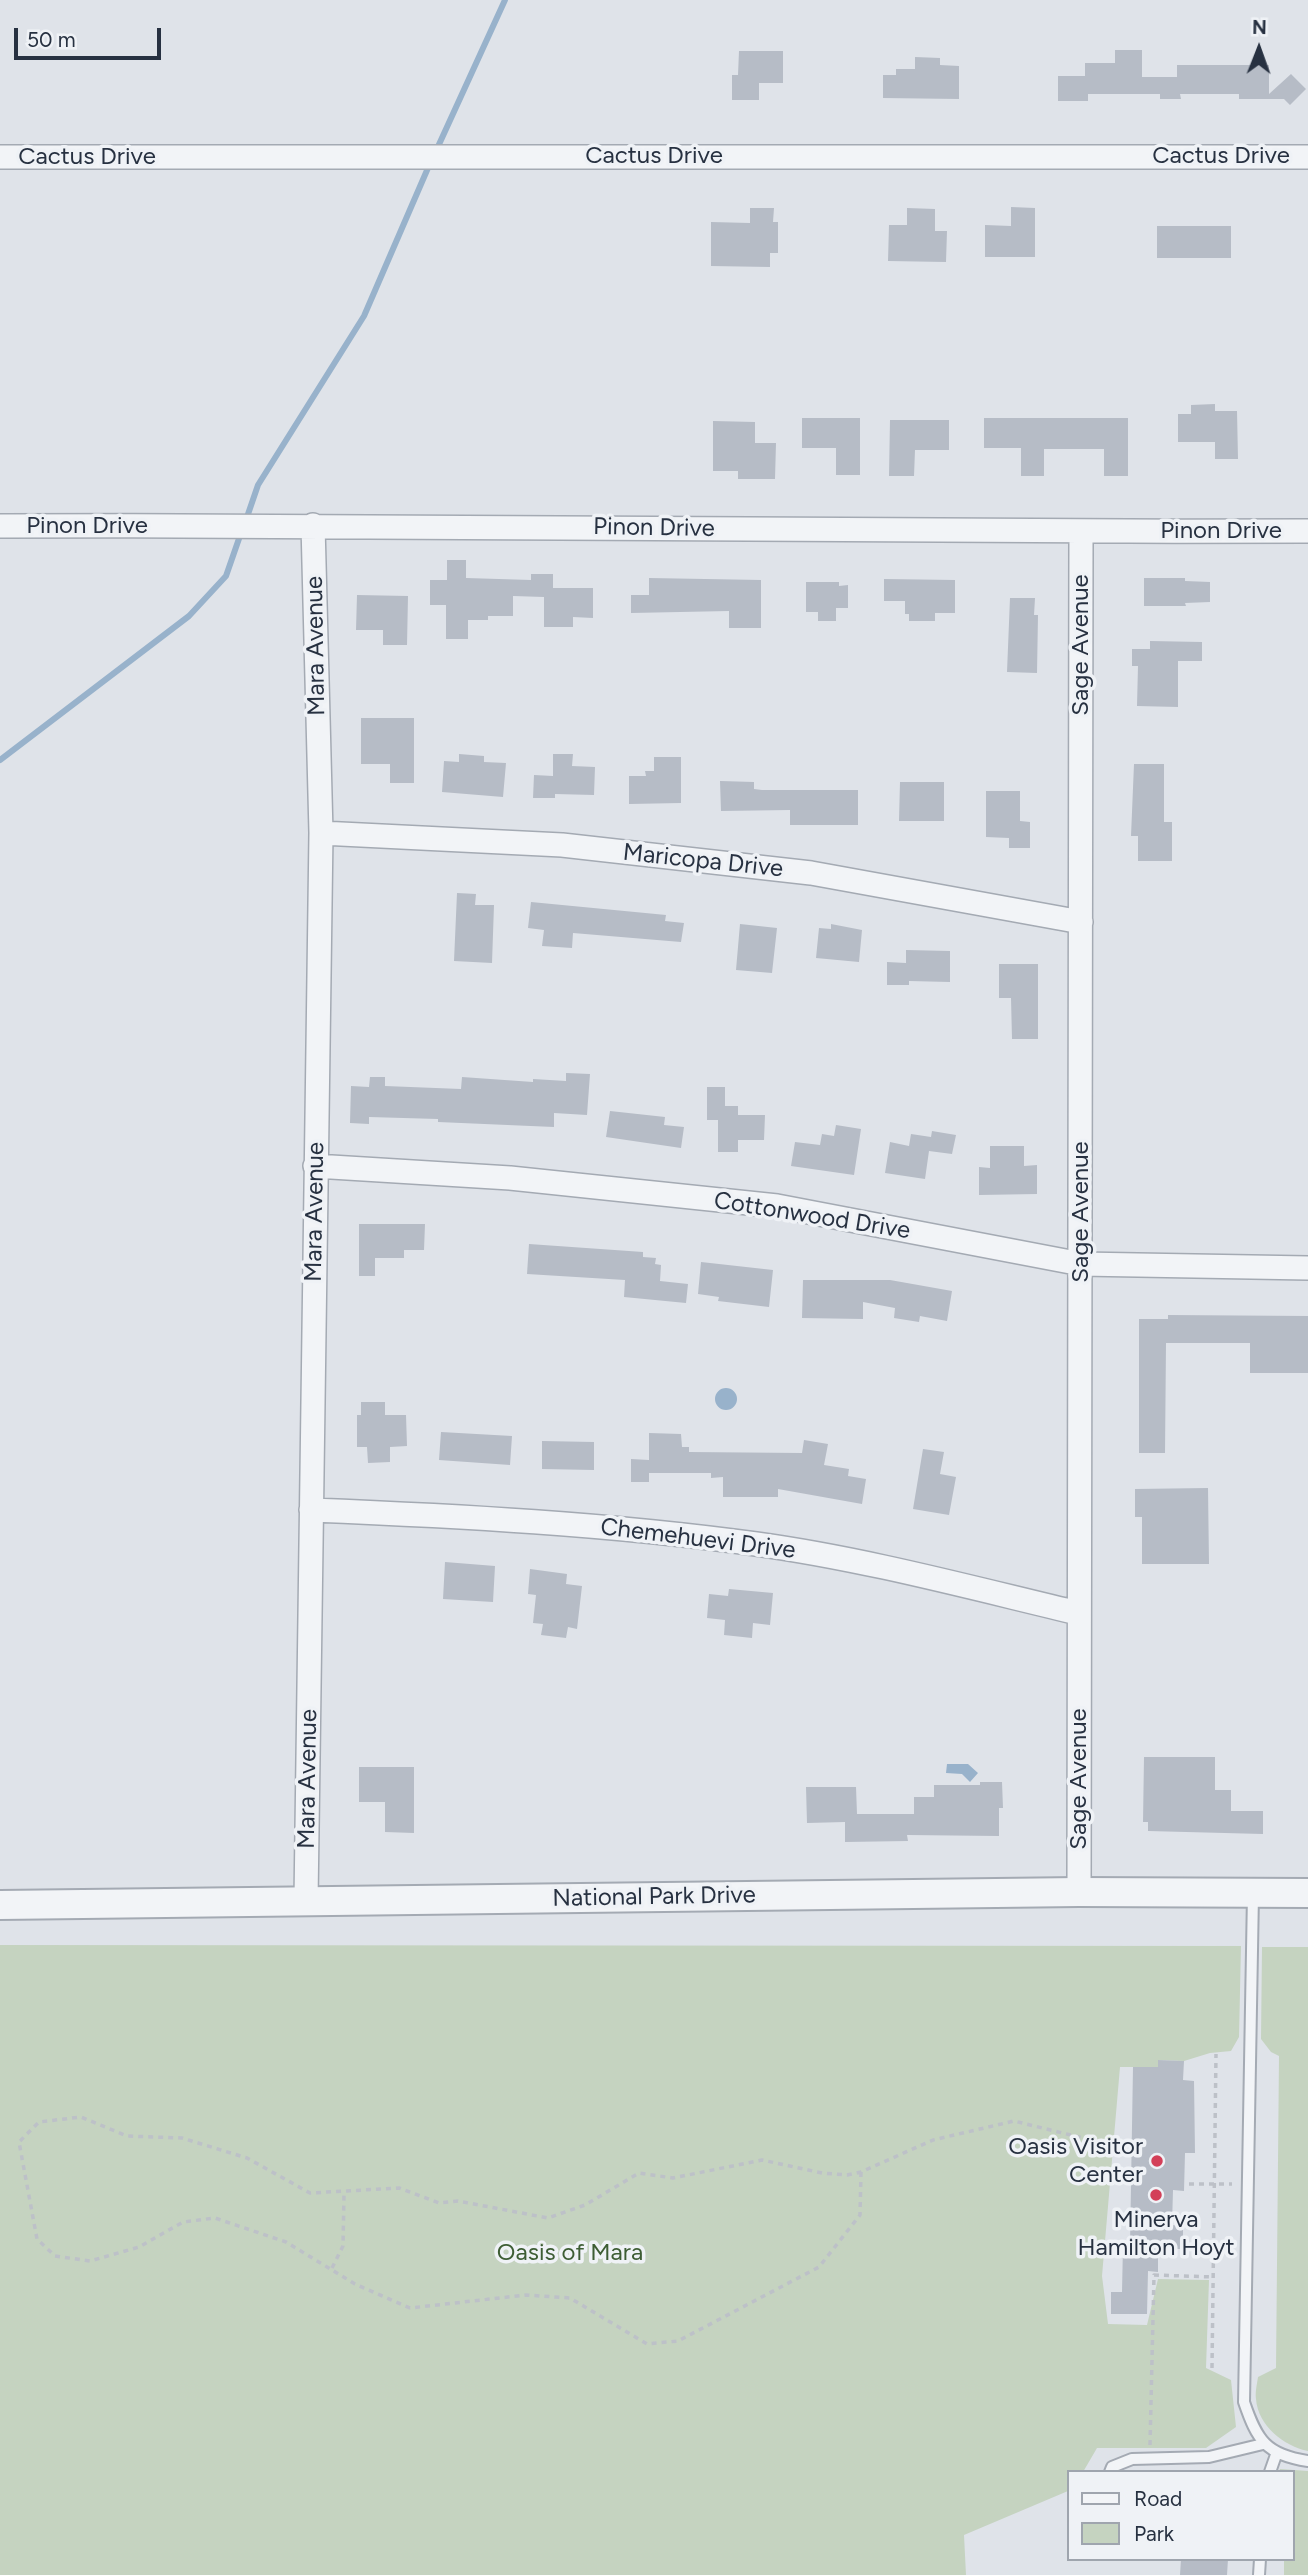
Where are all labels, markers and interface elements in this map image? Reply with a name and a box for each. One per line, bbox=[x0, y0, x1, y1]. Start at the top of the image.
scale bar bbox=[18, 14, 164, 58]
north arrow bbox=[1224, 14, 1294, 84]
text: N bbox=[1252, 16, 1267, 39]
text: 50 m bbox=[27, 27, 76, 52]
street label: Cactus Drive bbox=[585, 142, 723, 170]
street label: Cactus Drive bbox=[1152, 142, 1290, 170]
street label: Cactus Drive bbox=[18, 143, 156, 171]
street label: Pinon Drive bbox=[26, 512, 148, 540]
street label: Pinon Drive bbox=[593, 513, 715, 543]
street label: Pinon Drive bbox=[1160, 517, 1282, 545]
street label: Sage Avenue bbox=[1067, 574, 1095, 716]
street label: Mara Avenue bbox=[300, 576, 332, 716]
street label: Maricopa Drive bbox=[621, 838, 785, 884]
street label: Sage Avenue bbox=[1067, 1141, 1095, 1283]
street label: Mara Avenue bbox=[299, 1142, 331, 1282]
street label: Cottonwood Drive bbox=[712, 1186, 912, 1246]
street label: Chemehuevi Drive bbox=[599, 1513, 797, 1565]
street label: Sage Avenue bbox=[1065, 1708, 1093, 1850]
street label: Mara Avenue bbox=[292, 1709, 324, 1849]
street label: National Park Drive bbox=[552, 1881, 756, 1913]
place label: Oasis Visitor Center bbox=[1008, 2133, 1143, 2189]
marker: Oasis Visitor Center bbox=[1149, 2153, 1165, 2169]
marker: Minerva Hamilton Hoyt bbox=[1148, 2187, 1164, 2203]
place label: Minerva Hamilton Hoyt bbox=[1077, 2206, 1235, 2262]
park label: Oasis of Mara bbox=[497, 2239, 643, 2267]
legend bbox=[1066, 2470, 1294, 2561]
text: Road bbox=[1134, 2486, 1182, 2511]
text: Park bbox=[1134, 2521, 1174, 2546]

